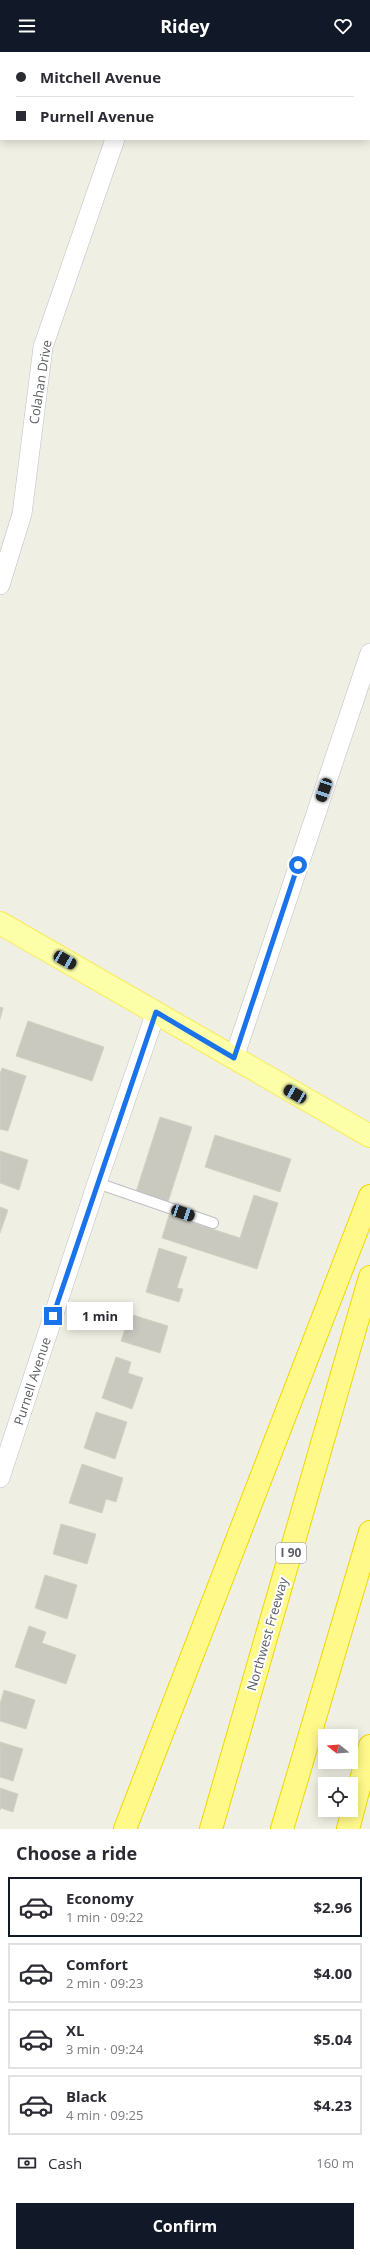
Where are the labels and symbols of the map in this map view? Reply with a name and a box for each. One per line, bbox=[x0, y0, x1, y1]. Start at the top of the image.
street label: Colahan Drive bbox=[24, 339, 56, 425]
car bbox=[314, 777, 334, 803]
route start bbox=[289, 856, 307, 874]
car bbox=[52, 949, 78, 971]
car bbox=[282, 1083, 308, 1105]
car bbox=[170, 1203, 196, 1223]
callout: 1 min bbox=[67, 1302, 133, 1330]
route end bbox=[44, 1307, 62, 1325]
street label: Purnell Avenue bbox=[9, 1335, 55, 1427]
road number: I 90 bbox=[276, 1543, 306, 1563]
street label: Northwest Freeway bbox=[242, 1575, 292, 1693]
north arrow bbox=[318, 1729, 358, 1769]

